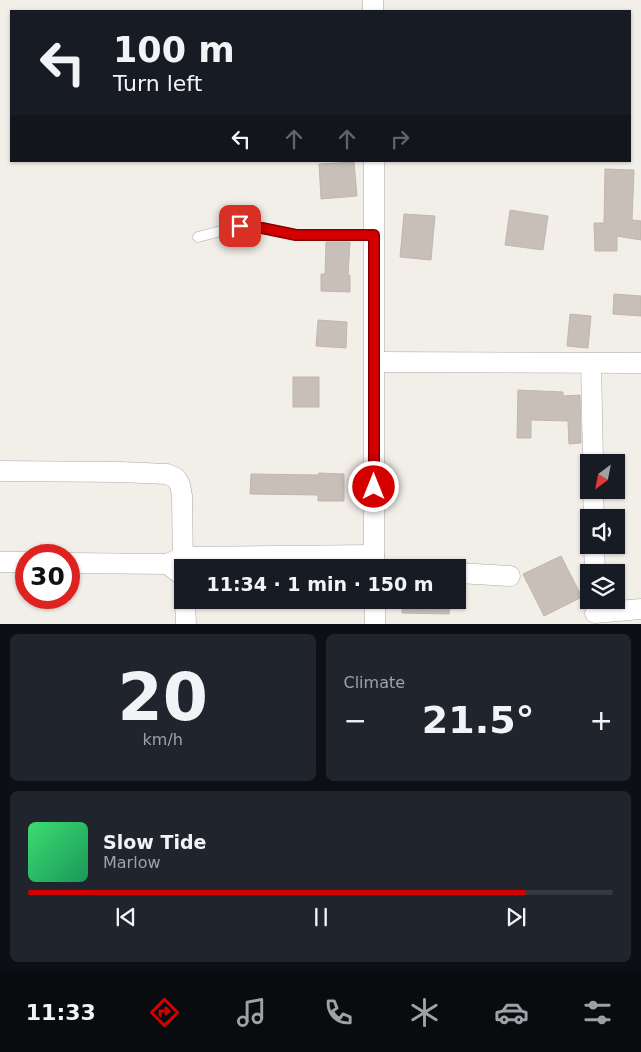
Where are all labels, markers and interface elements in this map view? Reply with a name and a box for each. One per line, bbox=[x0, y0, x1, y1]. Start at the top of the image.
icon: left bbox=[30, 30, 95, 95]
text: 100 m bbox=[113, 30, 235, 70]
text: Turn left bbox=[113, 71, 202, 96]
icon: left bbox=[227, 125, 255, 153]
icon: ahead bbox=[280, 125, 308, 153]
icon: ahead bbox=[333, 125, 361, 153]
icon: right bbox=[386, 125, 414, 153]
pin bbox=[219, 205, 261, 247]
icon: arrive bbox=[226, 212, 254, 240]
north arrow bbox=[580, 454, 625, 499]
map controls bbox=[580, 454, 625, 609]
position arrow bbox=[347, 460, 399, 512]
button: sound bbox=[580, 509, 625, 554]
speed limit sign: 30 bbox=[15, 544, 80, 609]
button: layers bbox=[580, 564, 625, 609]
text: 11:34 · 1 min · 150 m bbox=[206, 573, 434, 595]
text: 20 bbox=[118, 660, 208, 735]
text: Climate bbox=[344, 673, 405, 692]
text: 21.5° bbox=[422, 698, 535, 742]
text: − bbox=[344, 704, 367, 737]
text: + bbox=[590, 704, 613, 737]
text: km/h bbox=[143, 730, 183, 749]
text: Slow Tide bbox=[103, 831, 206, 853]
text: Marlow bbox=[103, 853, 161, 872]
icon: previous bbox=[112, 903, 140, 931]
icon: pause bbox=[307, 903, 335, 931]
icon: next bbox=[502, 903, 530, 931]
icon: directions bbox=[147, 995, 182, 1030]
icon: music bbox=[234, 995, 269, 1030]
icon: phone bbox=[321, 995, 356, 1030]
icon: climate bbox=[407, 995, 442, 1030]
icon: car bbox=[494, 995, 529, 1030]
icon: filters bbox=[580, 995, 615, 1030]
text: 11:33 bbox=[26, 1000, 96, 1025]

